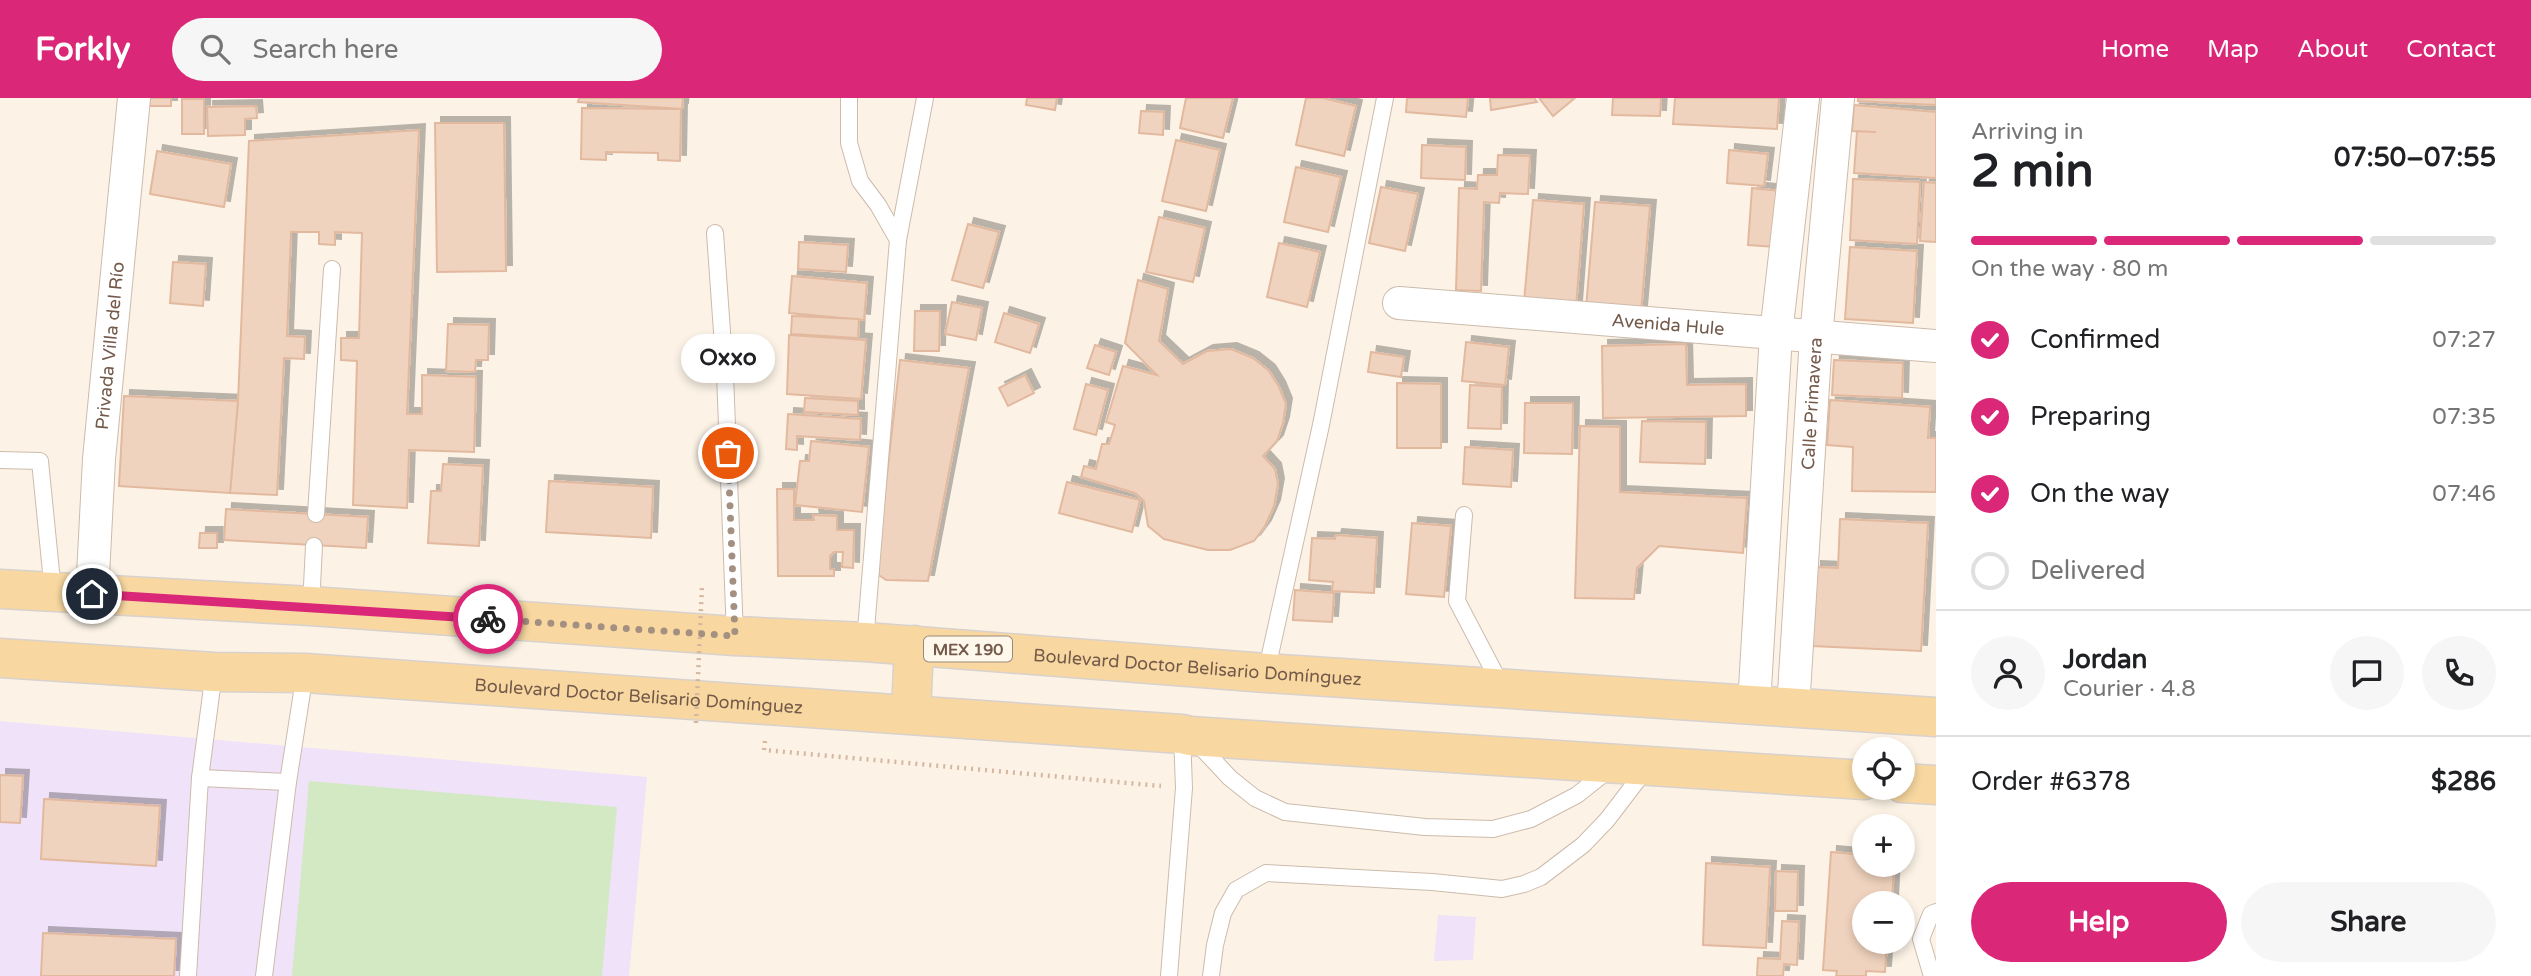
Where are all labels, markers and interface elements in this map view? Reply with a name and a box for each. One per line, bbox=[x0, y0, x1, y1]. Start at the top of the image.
search box bbox=[172, 18, 662, 81]
text: Forkly bbox=[35, 30, 130, 69]
icon: search bbox=[196, 30, 234, 68]
text: Search here bbox=[252, 34, 399, 65]
text: Home bbox=[2101, 35, 2169, 64]
text: Map bbox=[2207, 35, 2259, 64]
text: About bbox=[2297, 35, 2368, 64]
text: Contact bbox=[2406, 35, 2496, 64]
text: Arriving in bbox=[1971, 118, 2084, 146]
text: 07:50–07:55 bbox=[2334, 142, 2496, 173]
text: 2 min bbox=[1971, 144, 2094, 199]
text: On the way · 80 m bbox=[1971, 255, 2168, 283]
street label: Privada Villa del Río bbox=[91, 261, 129, 431]
street label: Avenida Hule bbox=[1611, 309, 1725, 340]
icon: check bbox=[1971, 321, 2009, 359]
text: Confirmed bbox=[2030, 324, 2160, 355]
text: 07:27 bbox=[2432, 326, 2496, 354]
callout: Oxxo bbox=[681, 334, 775, 383]
street label: Calle Primavera bbox=[1797, 337, 1827, 471]
text: Oxxo bbox=[699, 344, 757, 372]
icon: check bbox=[1971, 398, 2009, 436]
text: Preparing bbox=[2030, 401, 2151, 432]
text: 07:35 bbox=[2432, 403, 2496, 431]
pin bbox=[698, 423, 758, 483]
icon: bag bbox=[709, 434, 747, 472]
icon: check bbox=[1971, 475, 2009, 513]
text: On the way bbox=[2030, 478, 2170, 509]
text: 07:46 bbox=[2432, 480, 2496, 508]
text: Delivered bbox=[2030, 555, 2146, 586]
pin bbox=[62, 564, 122, 624]
icon: home bbox=[73, 575, 111, 613]
courier bbox=[453, 584, 523, 654]
icon: bike bbox=[469, 600, 507, 638]
road number: MEX 190 bbox=[924, 636, 1012, 662]
button: person bbox=[1971, 636, 2045, 710]
button: chat bbox=[2330, 636, 2404, 710]
button: phone bbox=[2422, 636, 2496, 710]
street label: Boulevard Doctor Belisario Domínguez bbox=[1032, 644, 1362, 690]
text: Jordan bbox=[2063, 644, 2147, 675]
street label: Boulevard Doctor Belisario Domínguez bbox=[474, 674, 804, 719]
text: Courier · 4.8 bbox=[2063, 675, 2196, 703]
map controls bbox=[1852, 737, 1915, 954]
button: locate bbox=[1852, 737, 1915, 800]
text: Order #6378 bbox=[1971, 766, 2131, 797]
text: $286 bbox=[2431, 766, 2496, 797]
button: + bbox=[1852, 814, 1915, 877]
button: Help bbox=[1971, 882, 2227, 962]
button: Share bbox=[2241, 882, 2496, 962]
button: − bbox=[1852, 891, 1915, 954]

